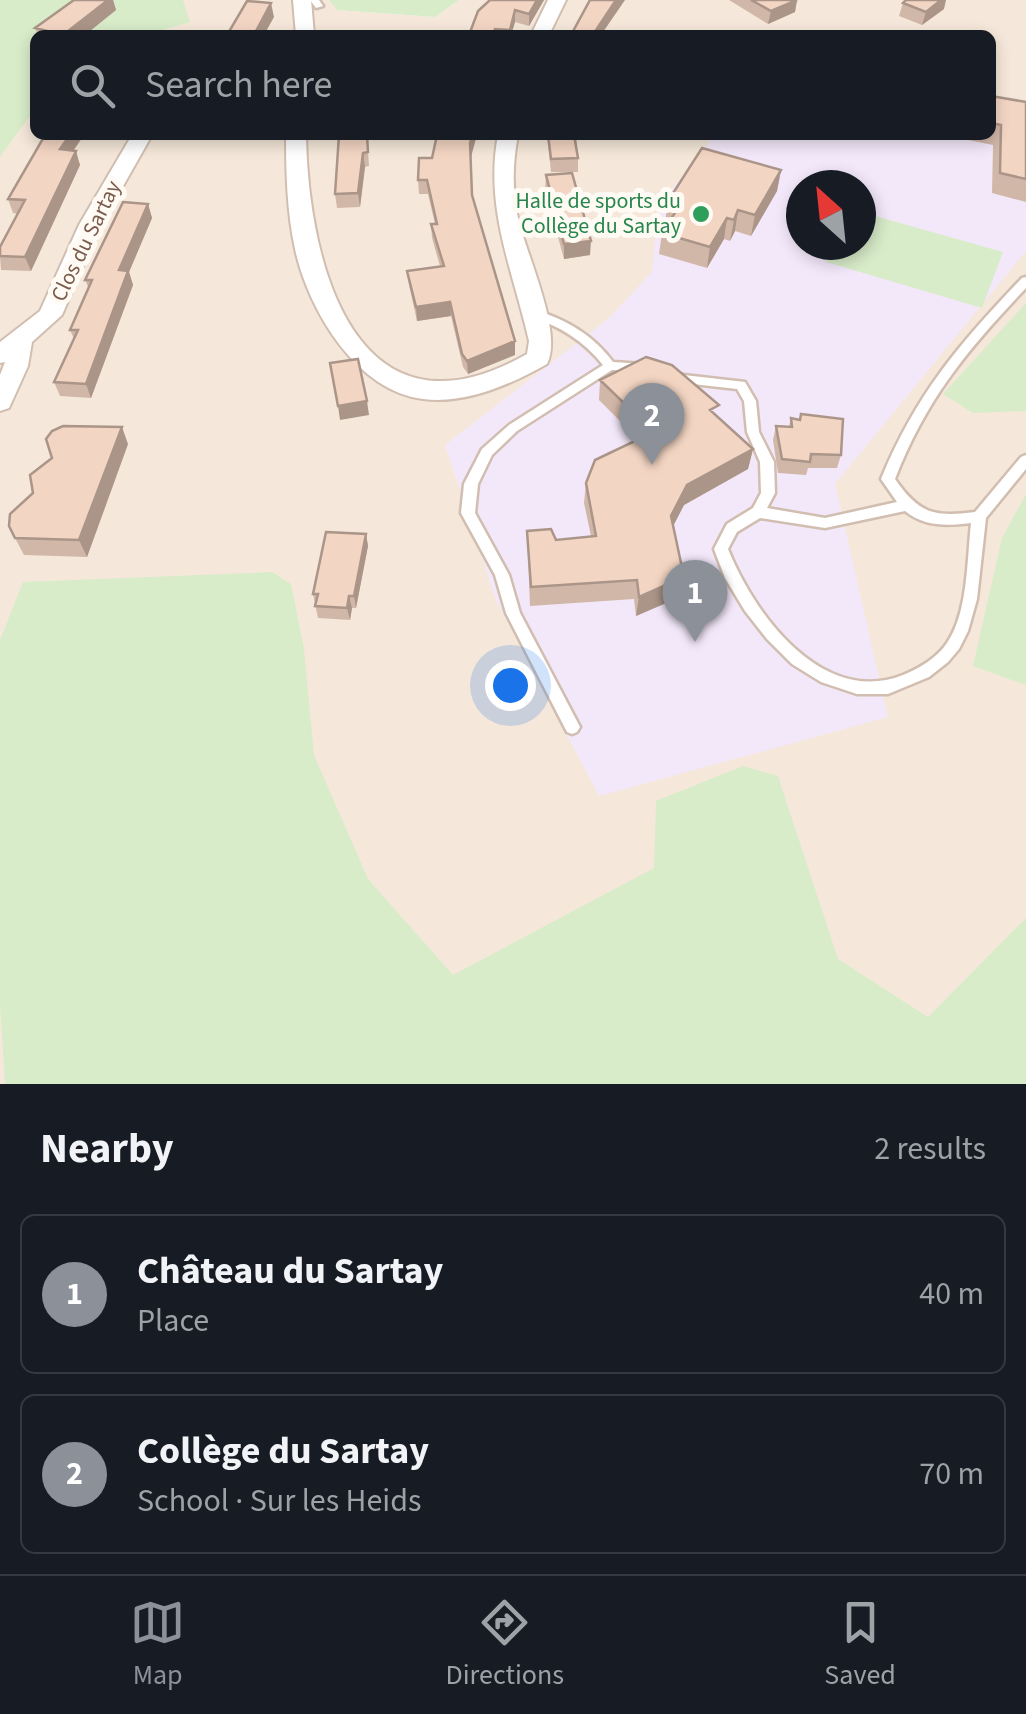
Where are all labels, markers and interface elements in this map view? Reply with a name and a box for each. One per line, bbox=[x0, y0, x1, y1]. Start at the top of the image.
search box bbox=[30, 30, 996, 140]
icon: search bbox=[65, 58, 120, 113]
text: Search here bbox=[145, 58, 332, 112]
north arrow bbox=[786, 170, 876, 260]
street label: Clos du Sartay bbox=[43, 174, 129, 307]
place label: Halle de sports du Collège du Sartay bbox=[516, 185, 682, 242]
marker: Halle de sports du Collège du Sartay bbox=[690, 203, 712, 225]
pin: 2 bbox=[620, 382, 684, 465]
pin: 1 bbox=[662, 560, 728, 642]
your location bbox=[485, 660, 536, 711]
text: Nearby bbox=[40, 1119, 174, 1179]
text: 2 results bbox=[874, 1126, 986, 1172]
text: Château du Sartay bbox=[137, 1244, 443, 1298]
text: 1 bbox=[66, 1271, 83, 1317]
text: 40 m bbox=[919, 1271, 984, 1317]
text: Place bbox=[137, 1298, 209, 1344]
text: Collège du Sartay bbox=[137, 1424, 429, 1478]
text: 2 bbox=[66, 1451, 83, 1497]
text: 70 m bbox=[919, 1451, 984, 1497]
text: School · Sur les Heids bbox=[137, 1478, 421, 1524]
tab: Map bbox=[130, 1595, 185, 1695]
tab: Directions bbox=[446, 1595, 564, 1695]
tab: Saved bbox=[824, 1595, 896, 1695]

